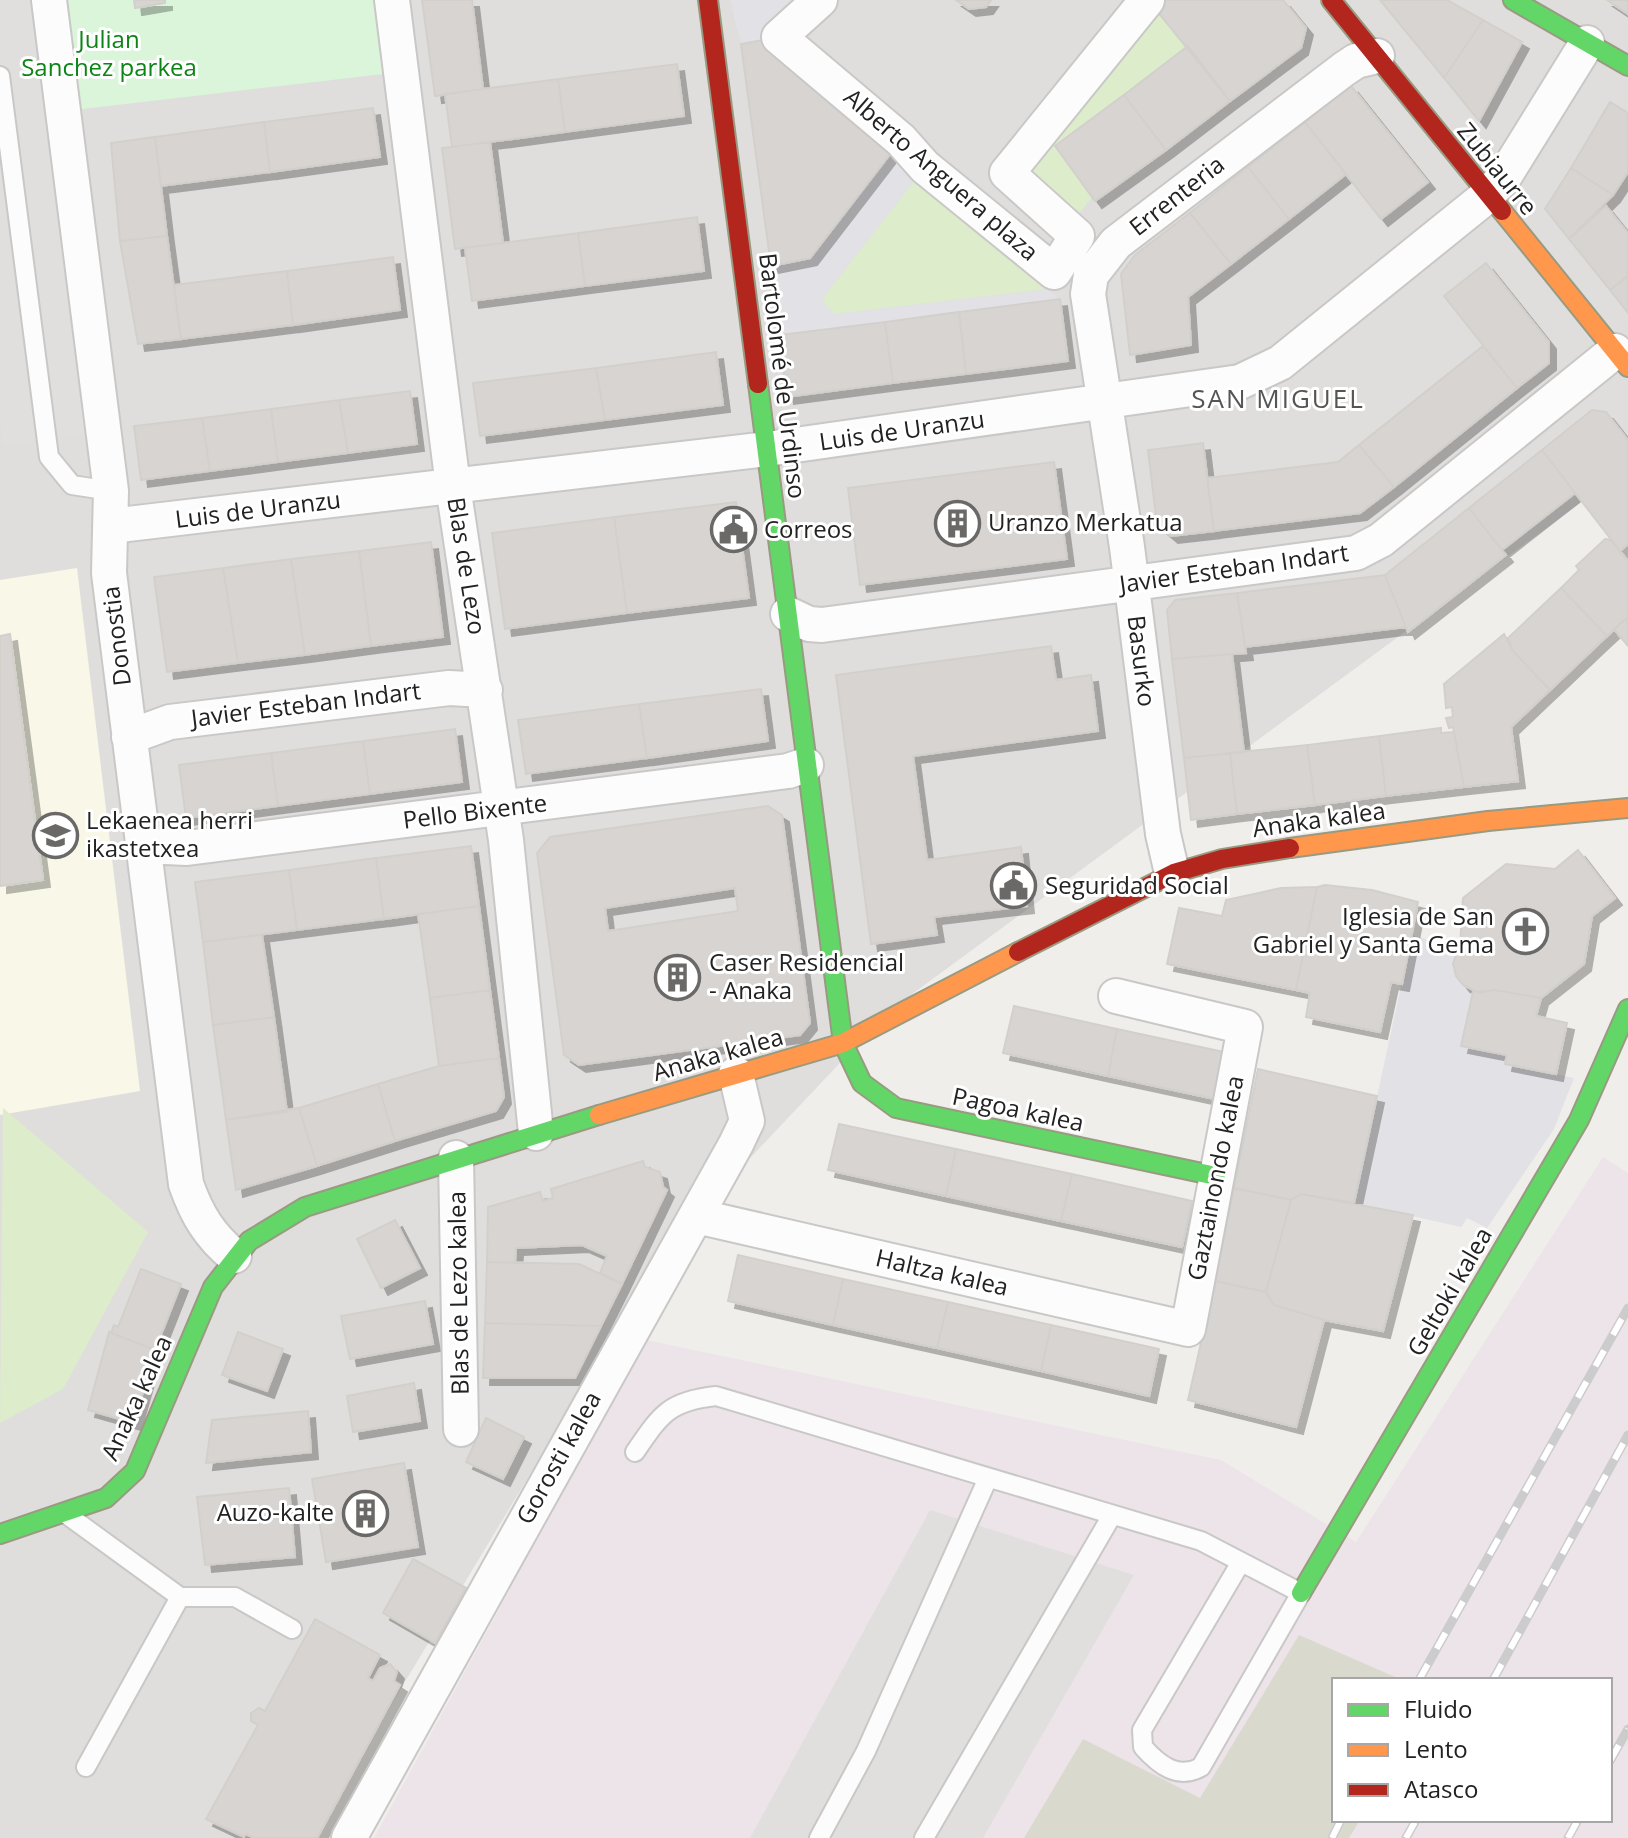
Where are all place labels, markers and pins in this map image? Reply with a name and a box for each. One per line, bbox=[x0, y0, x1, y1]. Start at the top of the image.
building icon: Uranzo Merkatua bbox=[933, 499, 981, 547]
place label: Uranzo Merkatua bbox=[988, 505, 1183, 538]
public building icon: Correos bbox=[709, 506, 757, 554]
place label: Correos bbox=[764, 512, 853, 545]
place label: Lekaenea herri ikastetxea bbox=[86, 803, 253, 864]
school or university icon: Lekaenea herri ikastetxea bbox=[31, 811, 79, 859]
public building icon: Seguridad Social bbox=[990, 862, 1038, 910]
place label: Seguridad Social bbox=[1045, 868, 1229, 901]
place label: Iglesia de San Gabriel y Santa Gema bbox=[1253, 899, 1494, 960]
church icon: Iglesia de San Gabriel y Santa Gema bbox=[1501, 907, 1549, 955]
place label: Caser Residencial - Anaka bbox=[709, 945, 904, 1006]
building icon: Caser Residencial - Anaka bbox=[654, 953, 702, 1001]
building icon: Auzo-kalte bbox=[341, 1489, 389, 1537]
place label: Auzo-kalte bbox=[217, 1495, 334, 1528]

